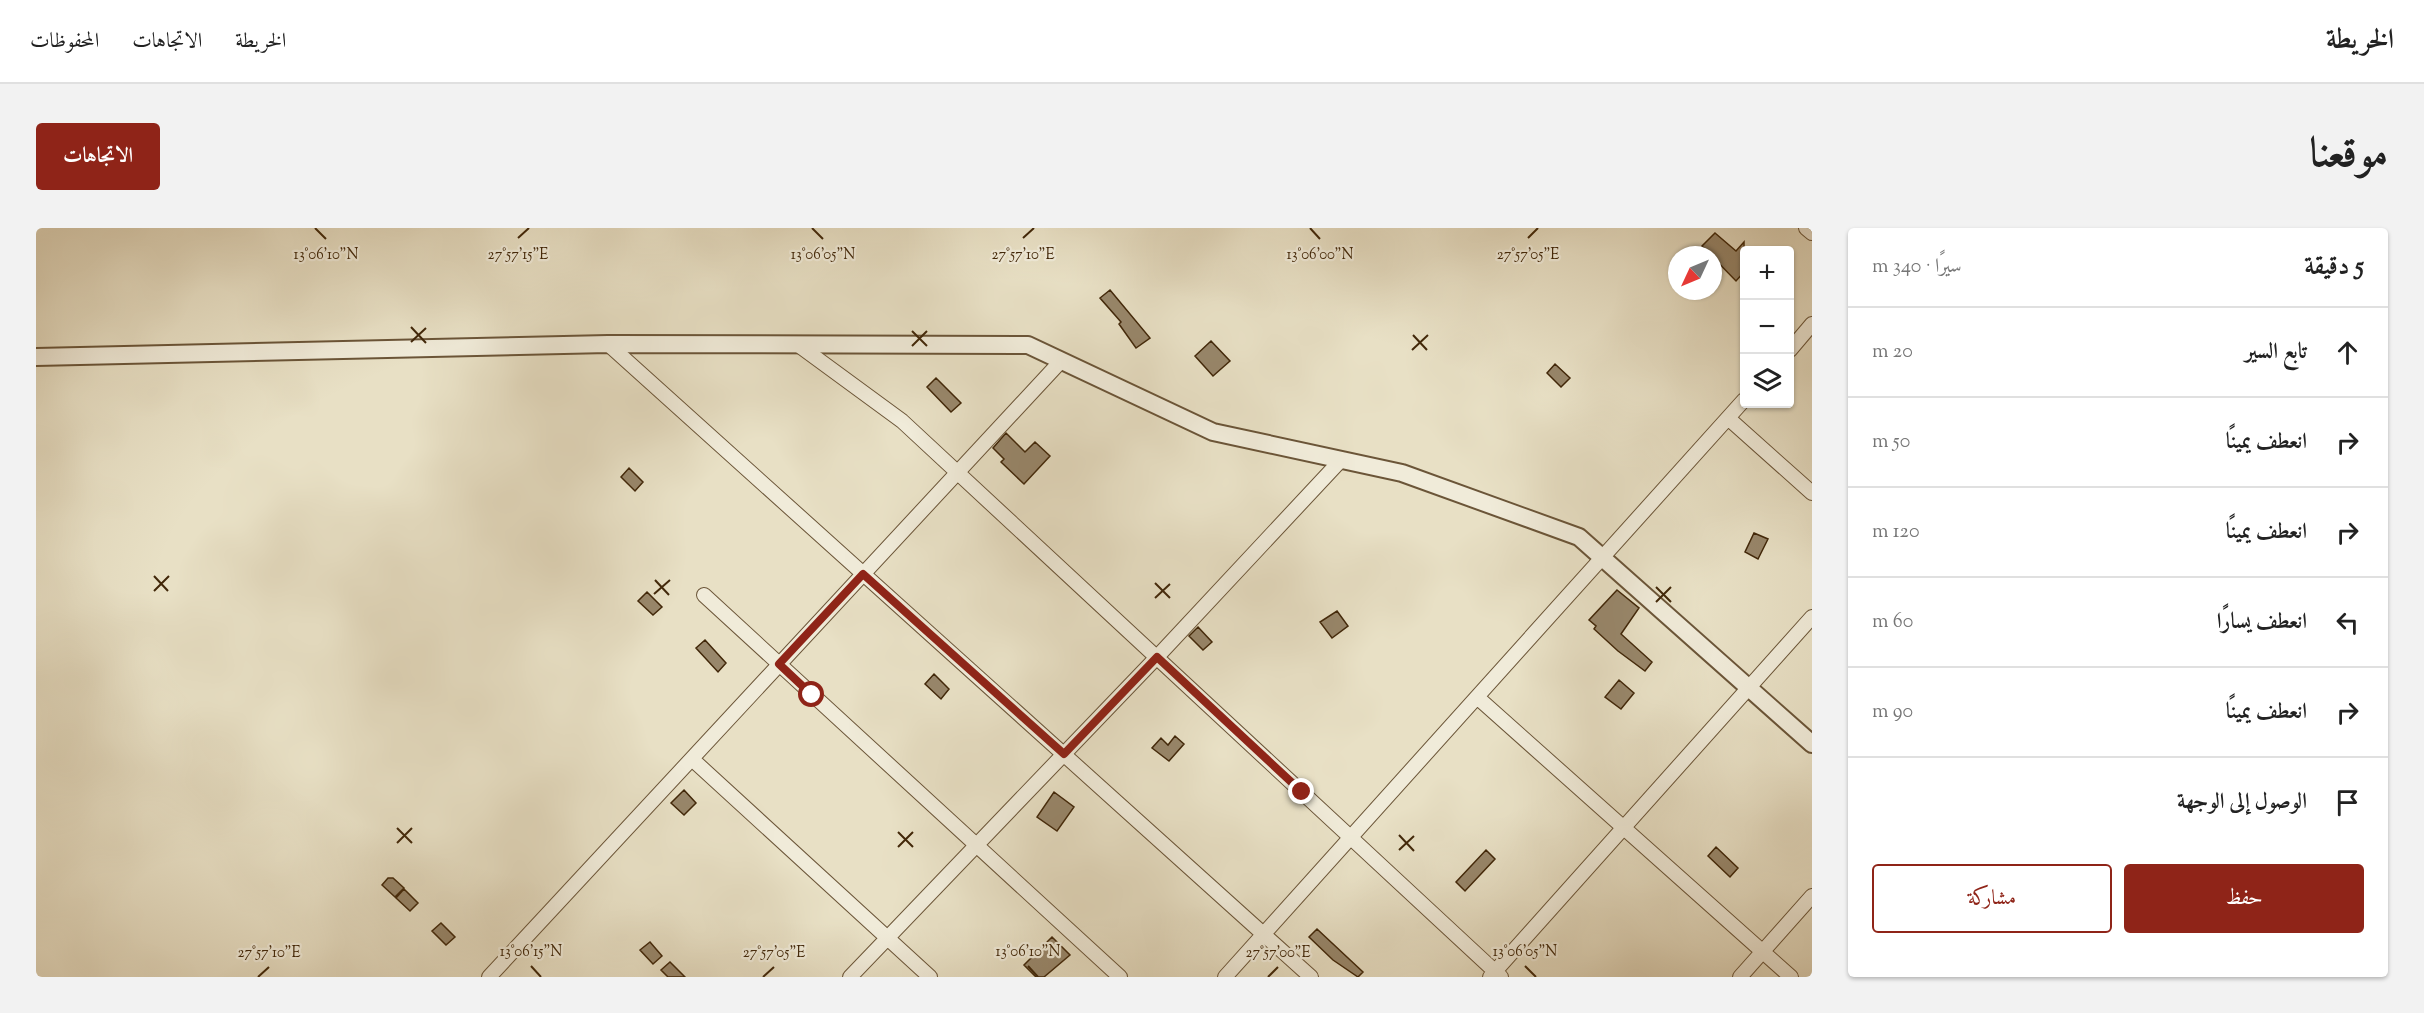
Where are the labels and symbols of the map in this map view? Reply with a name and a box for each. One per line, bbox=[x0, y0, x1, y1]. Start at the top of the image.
text: 13°06'10"N bbox=[294, 245, 358, 266]
text: 27°57'15"E bbox=[488, 245, 548, 266]
text: 13°06'05"N bbox=[791, 245, 855, 266]
text: 27°57'10"E bbox=[992, 245, 1054, 266]
text: 13°06'00"N bbox=[1287, 245, 1353, 266]
text: 27°57'05"E bbox=[1497, 245, 1559, 266]
north arrow bbox=[1668, 246, 1722, 300]
route start bbox=[798, 681, 824, 707]
route end bbox=[1288, 778, 1314, 804]
text: 13°06'15"N bbox=[500, 942, 562, 963]
text: 13°06'10"N bbox=[996, 942, 1060, 963]
text: 13°06'05"N bbox=[1493, 942, 1557, 963]
text: 27°57'10"E bbox=[238, 943, 300, 964]
text: 27°57'05"E bbox=[743, 943, 805, 964]
text: 27°57'00"E bbox=[1245, 943, 1311, 964]

